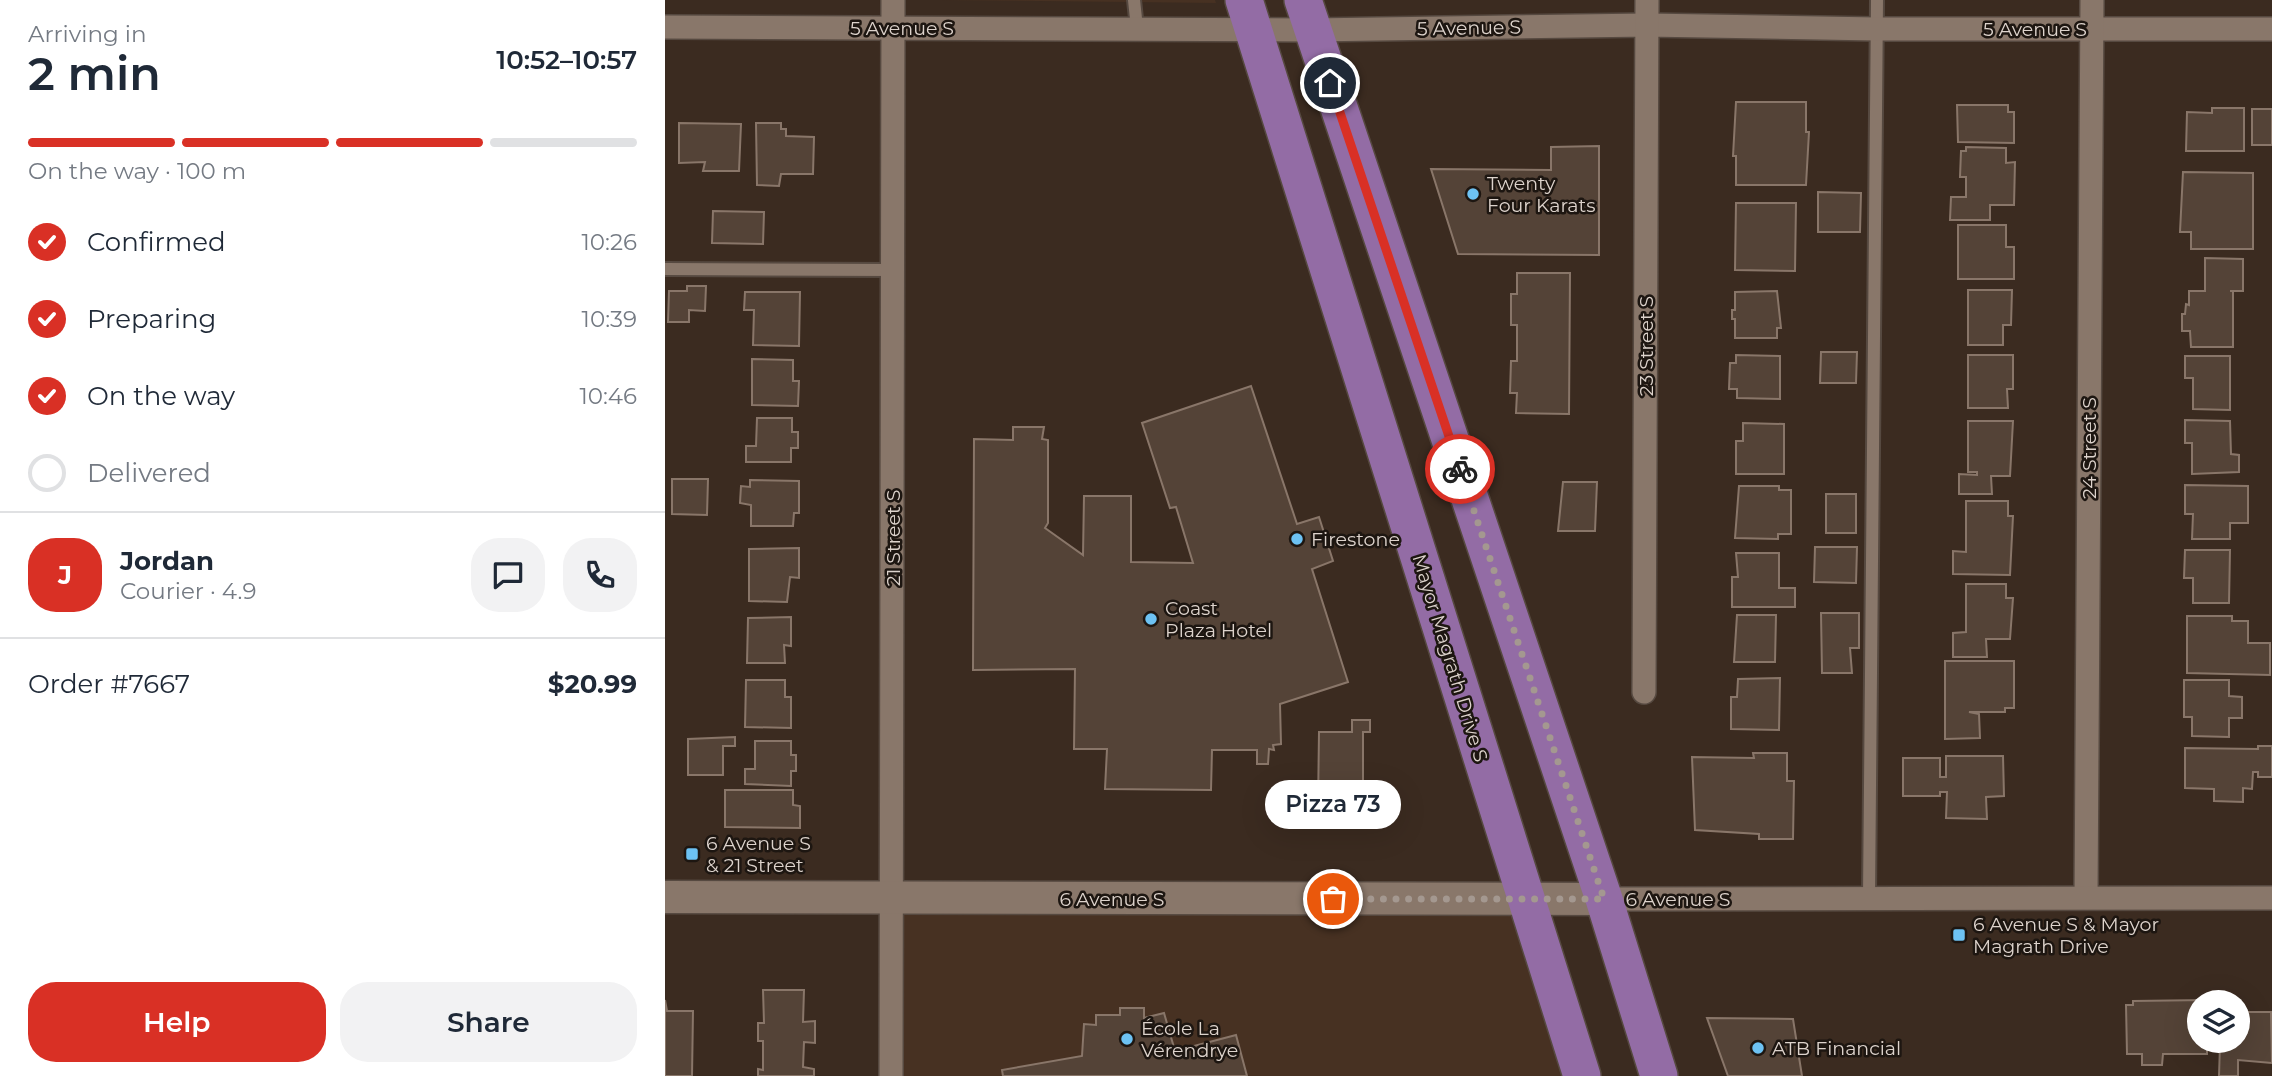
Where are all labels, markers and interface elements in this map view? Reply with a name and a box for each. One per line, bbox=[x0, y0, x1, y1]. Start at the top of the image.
street label: 5 Avenue S bbox=[1417, 16, 1521, 40]
street label: 5 Avenue S bbox=[850, 17, 954, 40]
street label: 5 Avenue S bbox=[1983, 18, 2087, 41]
text: Arriving in bbox=[28, 20, 147, 48]
text: 10:52–10:57 bbox=[496, 44, 637, 76]
text: 2 min bbox=[28, 45, 161, 102]
pin bbox=[1300, 53, 1360, 113]
icon: home bbox=[1311, 64, 1349, 102]
text: On the way · 100 m bbox=[28, 157, 246, 185]
place label: Twenty Four Karats bbox=[1487, 172, 1595, 217]
marker: Twenty Four Karats bbox=[1465, 186, 1481, 202]
icon: check bbox=[28, 223, 66, 261]
text: Confirmed bbox=[87, 226, 226, 258]
text: 10:26 bbox=[582, 228, 637, 256]
street label: 23 Street S bbox=[1635, 296, 1658, 396]
icon: check bbox=[28, 300, 66, 338]
text: Preparing bbox=[87, 303, 216, 335]
text: 10:39 bbox=[582, 305, 637, 333]
icon: check bbox=[28, 377, 66, 415]
text: On the way bbox=[87, 380, 235, 412]
text: 10:46 bbox=[579, 382, 637, 410]
street label: 24 Street S bbox=[2078, 397, 2101, 499]
courier bbox=[1425, 434, 1495, 504]
icon: bike bbox=[1441, 450, 1479, 488]
text: Delivered bbox=[87, 457, 211, 489]
street label: 21 Street S bbox=[882, 490, 905, 586]
place label: Firestone bbox=[1311, 528, 1400, 551]
marker: Firestone bbox=[1289, 531, 1305, 547]
button: chat bbox=[471, 538, 545, 612]
button: phone bbox=[563, 538, 637, 612]
text: Jordan bbox=[120, 545, 214, 577]
street label: Mayor Magrath Drive S bbox=[1407, 551, 1493, 765]
text: J bbox=[58, 559, 72, 591]
text: Courier · 4.9 bbox=[120, 577, 256, 605]
place label: Coast Plaza Hotel bbox=[1165, 597, 1272, 642]
marker: Coast Plaza Hotel bbox=[1143, 611, 1159, 627]
text: Order #7667 bbox=[28, 668, 190, 700]
text: $20.99 bbox=[548, 668, 637, 700]
callout: Pizza 73 bbox=[1265, 780, 1401, 829]
text: Pizza 73 bbox=[1285, 790, 1381, 818]
place label: 6 Avenue S & 21 Street bbox=[706, 832, 811, 877]
marker: 6 Avenue S & 21 Street bbox=[684, 846, 700, 862]
pin bbox=[1303, 869, 1363, 929]
icon: bag bbox=[1314, 880, 1352, 918]
street label: 6 Avenue S bbox=[1060, 888, 1164, 911]
street label: 6 Avenue S bbox=[1626, 888, 1730, 911]
place label: 6 Avenue S & Mayor Magrath Drive bbox=[1973, 913, 2159, 958]
marker: 6 Avenue S & Mayor Magrath Drive bbox=[1951, 927, 1967, 943]
button: Help bbox=[28, 982, 326, 1062]
button: Share bbox=[340, 982, 637, 1062]
map controls bbox=[2187, 990, 2250, 1053]
button: layers bbox=[2187, 990, 2250, 1053]
place label: École La Vérendrye bbox=[1141, 1017, 1238, 1062]
marker: École La Vérendrye bbox=[1119, 1031, 1135, 1047]
place label: ATB Financial bbox=[1772, 1037, 1901, 1060]
marker: ATB Financial bbox=[1750, 1040, 1766, 1056]

